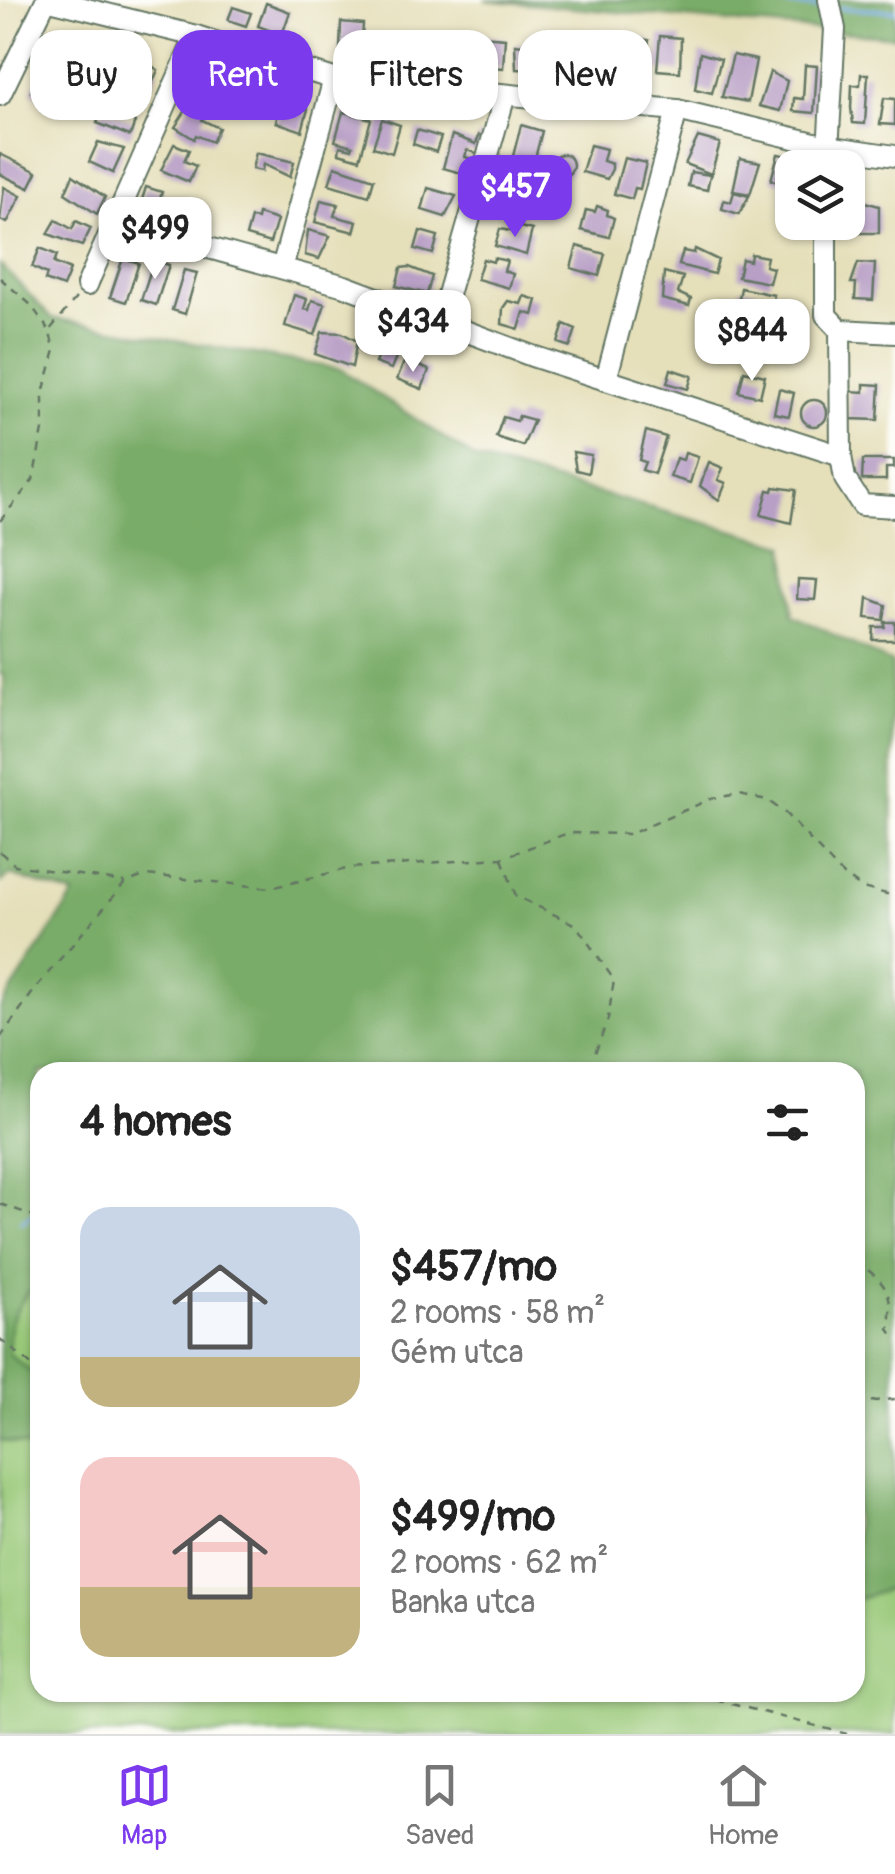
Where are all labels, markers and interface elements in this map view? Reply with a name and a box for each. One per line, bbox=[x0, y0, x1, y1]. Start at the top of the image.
chip: Buy bbox=[30, 30, 152, 120]
chip: Rent bbox=[172, 30, 313, 120]
chip: Filters bbox=[333, 30, 498, 120]
chip: New bbox=[518, 30, 652, 120]
map controls bbox=[775, 150, 865, 240]
button: layers bbox=[775, 150, 865, 240]
pin: $457 bbox=[456, 155, 574, 240]
text: $457 bbox=[480, 167, 550, 207]
pin: $499 bbox=[96, 197, 214, 282]
text: $499 bbox=[121, 209, 189, 249]
pin: $434 bbox=[354, 290, 472, 375]
pin: $844 bbox=[693, 299, 811, 384]
text: $434 bbox=[377, 302, 449, 342]
text: $844 bbox=[717, 311, 787, 351]
icon: filters bbox=[760, 1095, 815, 1150]
text: 4 homes bbox=[80, 1096, 231, 1148]
text: $457/mo bbox=[390, 1241, 557, 1293]
icon: home bbox=[160, 1247, 280, 1367]
text: 2 rooms · 58 m² bbox=[390, 1293, 605, 1333]
text: Gém utca bbox=[390, 1333, 524, 1373]
text: $499/mo bbox=[390, 1491, 555, 1543]
icon: home bbox=[160, 1497, 280, 1617]
text: 2 rooms · 62 m² bbox=[390, 1543, 608, 1583]
text: Banka utca bbox=[390, 1583, 535, 1623]
tab: Map bbox=[117, 1758, 172, 1853]
tab: Saved bbox=[405, 1758, 474, 1853]
tab: Home bbox=[708, 1758, 778, 1853]

